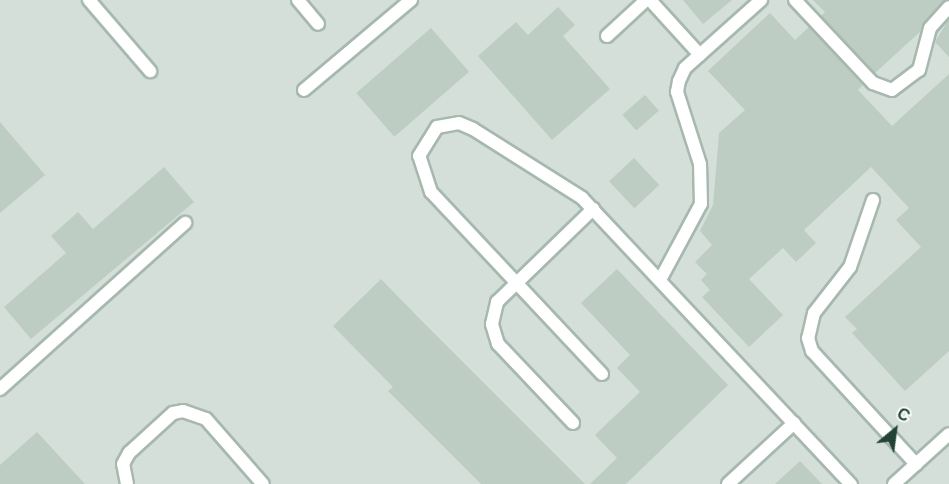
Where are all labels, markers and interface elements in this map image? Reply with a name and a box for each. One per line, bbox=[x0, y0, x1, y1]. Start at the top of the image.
north arrow bbox=[865, 400, 925, 460]
text: С bbox=[894, 403, 914, 425]

